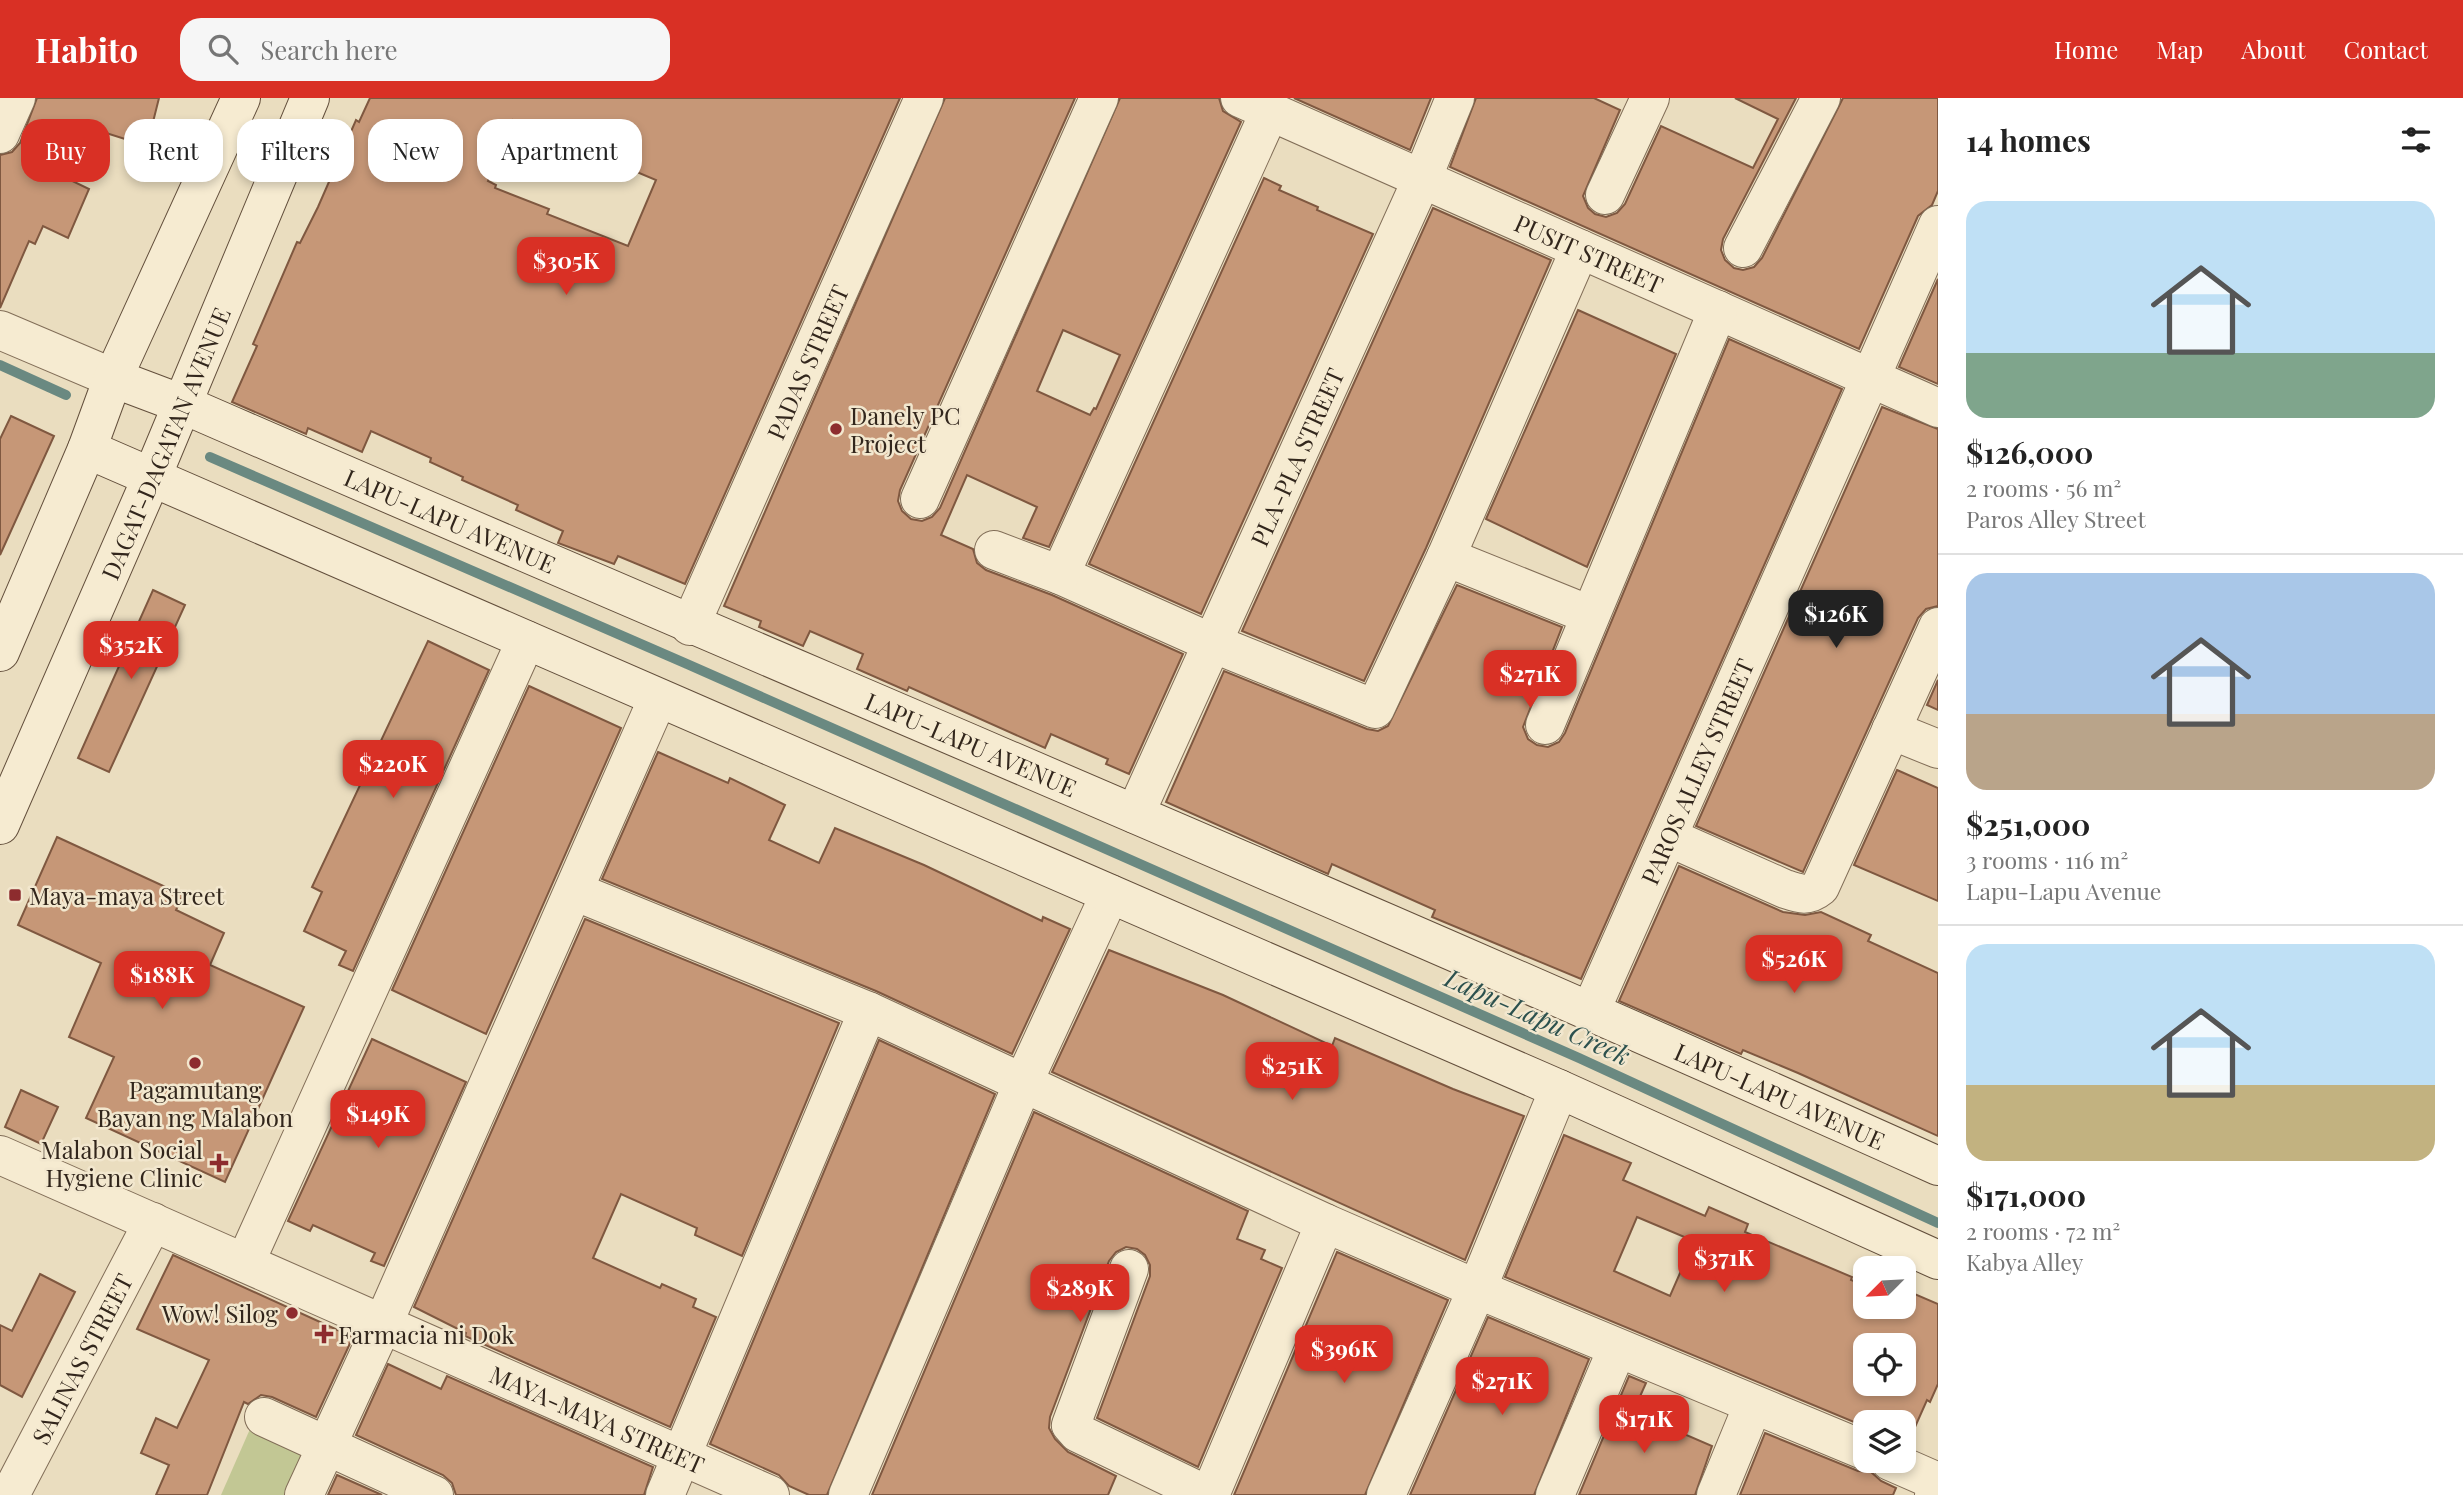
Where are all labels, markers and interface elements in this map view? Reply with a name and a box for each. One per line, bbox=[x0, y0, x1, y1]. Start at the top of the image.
search box bbox=[180, 18, 670, 81]
text: Habito bbox=[35, 27, 138, 71]
icon: search bbox=[204, 30, 242, 68]
text: Search here bbox=[260, 32, 398, 67]
text: Home bbox=[2054, 33, 2118, 65]
text: Map bbox=[2156, 33, 2203, 65]
text: About bbox=[2241, 33, 2305, 65]
text: Contact bbox=[2343, 33, 2428, 65]
chip: Buy bbox=[21, 119, 110, 182]
chip: Rent bbox=[124, 119, 223, 182]
chip: Filters bbox=[237, 119, 354, 182]
chip: New bbox=[368, 119, 463, 182]
chip: Apartment bbox=[477, 119, 642, 182]
text: 14 homes bbox=[1966, 120, 2091, 160]
icon: filters bbox=[2397, 121, 2435, 159]
street label: PUSIT STREET bbox=[1510, 206, 1669, 300]
pin: $305K bbox=[517, 238, 615, 297]
text: $305K bbox=[533, 244, 599, 275]
icon: home bbox=[2138, 247, 2264, 373]
street label: PADAS STREET bbox=[759, 279, 855, 444]
street label: DAGAT-DAGATAN AVENUE bbox=[93, 302, 237, 584]
street label: PLA-PLA STREET bbox=[1242, 363, 1351, 551]
place label: Danely PC Project bbox=[850, 399, 961, 459]
marker: Danely PC Project bbox=[828, 421, 844, 437]
text: $126,000 bbox=[1966, 432, 2093, 472]
street label: LAPU-LAPU AVENUE bbox=[340, 461, 561, 580]
text: 2 rooms · 56 m² bbox=[1966, 472, 2121, 503]
text: Paros Alley Street bbox=[1966, 503, 2146, 534]
pin: $126K bbox=[1787, 590, 1885, 650]
text: $126K bbox=[1804, 597, 1868, 628]
icon: home bbox=[2138, 619, 2264, 745]
pin: $352K bbox=[82, 622, 180, 681]
text: $352K bbox=[99, 628, 163, 659]
pin: $271K bbox=[1481, 650, 1579, 710]
street label: PAROS ALLEY STREET bbox=[1633, 653, 1760, 889]
text: $271K bbox=[1500, 657, 1560, 688]
street label: LAPU-LAPU AVENUE bbox=[861, 684, 1082, 803]
pin: $220K bbox=[344, 740, 442, 800]
text: $220K bbox=[359, 747, 427, 778]
text: $251,000 bbox=[1966, 804, 2090, 844]
text: 3 rooms · 116 m² bbox=[1966, 844, 2128, 875]
text: Lapu-Lapu Avenue bbox=[1966, 875, 2161, 906]
place label: Maya-maya Street bbox=[29, 879, 225, 911]
marker: Maya-maya Street bbox=[7, 887, 23, 903]
pin: $526K bbox=[1745, 936, 1843, 995]
text: $526K bbox=[1761, 942, 1827, 973]
pin: $188K bbox=[113, 951, 211, 1011]
text: $188K bbox=[130, 958, 194, 989]
water label: Lapu-Lapu Creek bbox=[1439, 959, 1636, 1072]
icon: home bbox=[2138, 990, 2264, 1116]
street label: LAPU-LAPU AVENUE bbox=[1670, 1035, 1890, 1156]
pin: $251K bbox=[1243, 1042, 1341, 1102]
text: $251K bbox=[1261, 1049, 1323, 1080]
marker: Pagamutang Bayan ng Malabon bbox=[187, 1055, 203, 1071]
place label: Pagamutang Bayan ng Malabon bbox=[97, 1073, 293, 1133]
pin: $149K bbox=[329, 1090, 427, 1150]
text: $149K bbox=[346, 1097, 410, 1128]
place label: Malabon Social Hygiene Clinic bbox=[41, 1133, 203, 1193]
marker: Malabon Social Hygiene Clinic bbox=[209, 1153, 229, 1173]
text: $171,000 bbox=[1966, 1175, 2086, 1215]
text: 2 rooms · 72 m² bbox=[1966, 1215, 2120, 1246]
pin: $371K bbox=[1675, 1234, 1773, 1294]
text: $371K bbox=[1694, 1241, 1754, 1272]
text: Kabya Alley bbox=[1966, 1246, 2083, 1277]
north arrow bbox=[1853, 1256, 1916, 1320]
map controls bbox=[1853, 1256, 1916, 1473]
pin: $289K bbox=[1031, 1264, 1129, 1324]
street label: SALINAS STREET bbox=[24, 1268, 139, 1449]
text: $289K bbox=[1046, 1271, 1114, 1302]
place label: Wow! Silog bbox=[161, 1297, 278, 1329]
marker: Wow! Silog bbox=[284, 1305, 300, 1321]
place label: Farmacia ni Dok bbox=[338, 1318, 515, 1350]
marker: Farmacia ni Dok bbox=[316, 1326, 332, 1342]
pin: $396K bbox=[1295, 1326, 1393, 1385]
text: $396K bbox=[1311, 1332, 1377, 1363]
button: locate bbox=[1853, 1333, 1916, 1396]
street label: MAYA-MAYA STREET bbox=[485, 1357, 710, 1480]
pin: $271K bbox=[1453, 1358, 1551, 1417]
text: $271K bbox=[1472, 1364, 1532, 1395]
pin: $171K bbox=[1595, 1396, 1693, 1455]
text: $171K bbox=[1615, 1402, 1673, 1433]
button: layers bbox=[1853, 1410, 1916, 1473]

